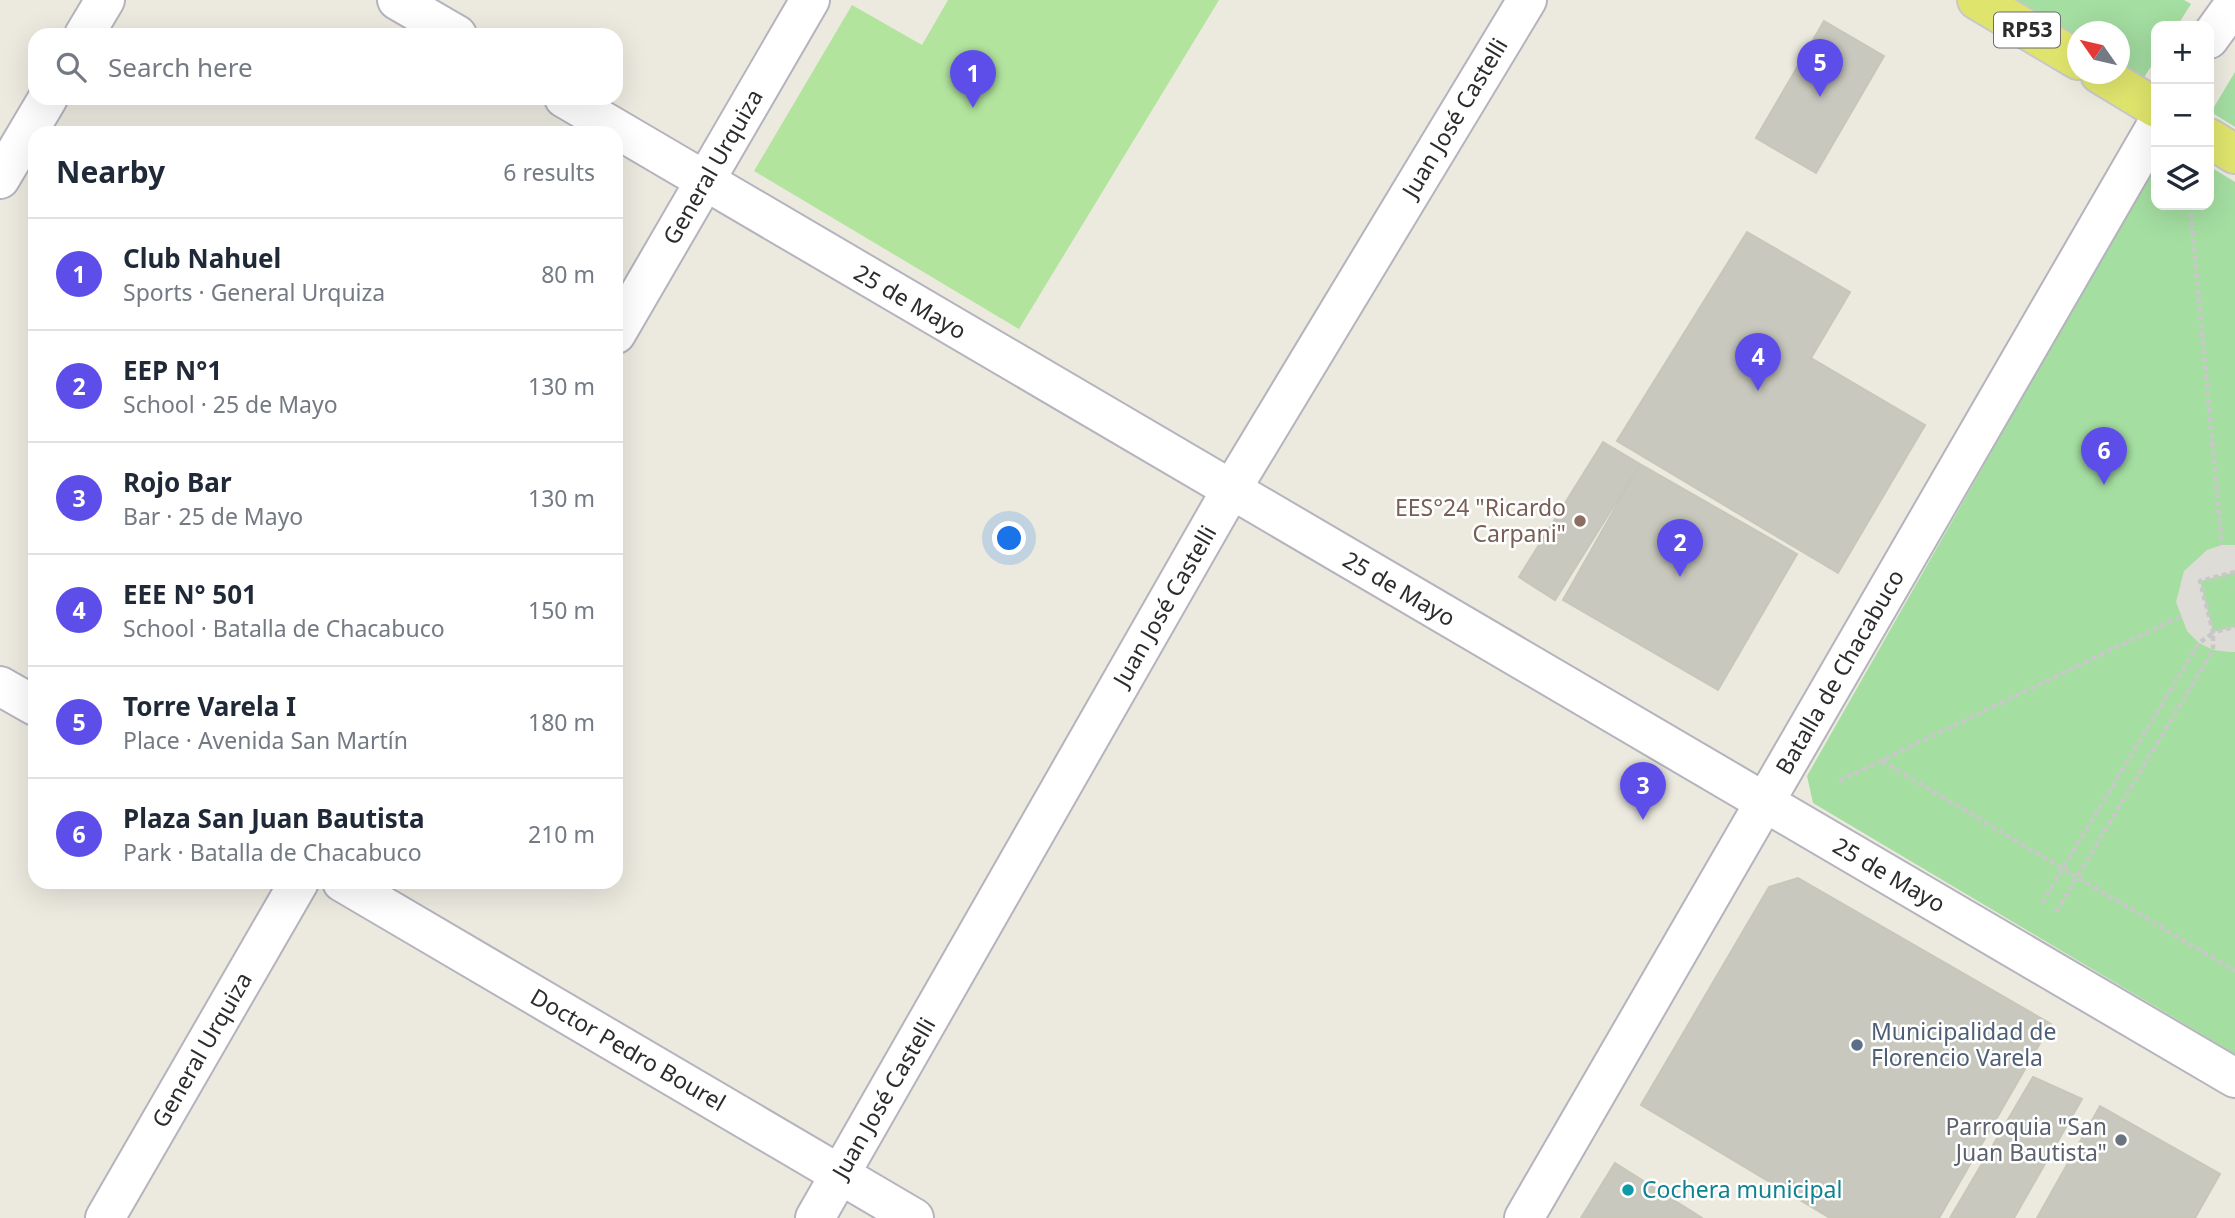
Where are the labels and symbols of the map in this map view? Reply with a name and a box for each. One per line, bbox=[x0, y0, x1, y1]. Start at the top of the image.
road number: RP53 bbox=[1994, 12, 2060, 48]
north arrow bbox=[2067, 21, 2130, 84]
street label: Juan José Castelli bbox=[1393, 32, 1515, 205]
pin: 5 bbox=[1797, 39, 1843, 97]
pin: 1 bbox=[950, 50, 996, 108]
street label: General Urquiza bbox=[655, 83, 770, 250]
street label: 25 de Mayo bbox=[848, 256, 973, 346]
pin: 4 bbox=[1735, 333, 1781, 391]
pin: 6 bbox=[2081, 427, 2127, 485]
place label: EES°24 "Ricardo Carpani" bbox=[1395, 491, 1566, 549]
marker: EES°24 "Ricardo Carpani" bbox=[1572, 513, 1588, 529]
street label: Juan José Castelli bbox=[1104, 519, 1223, 694]
pin: 2 bbox=[1657, 519, 1703, 577]
your location bbox=[992, 521, 1026, 555]
street label: 25 de Mayo bbox=[1337, 543, 1462, 633]
street label: Batalla de Chacabuco bbox=[1767, 563, 1911, 780]
pin: 3 bbox=[1620, 762, 1666, 820]
street label: 25 de Mayo bbox=[1827, 829, 1952, 919]
street label: General Urquiza bbox=[144, 966, 259, 1133]
street label: Doctor Pedro Bourel bbox=[525, 980, 732, 1118]
street label: Juan José Castelli bbox=[823, 1011, 942, 1186]
place label: Municipalidad de Florencio Varela bbox=[1871, 1015, 2056, 1073]
marker: Municipalidad de Florencio Varela bbox=[1849, 1037, 1865, 1053]
place label: Parroquia "San Juan Bautista" bbox=[1945, 1110, 2107, 1168]
marker: Parroquia "San Juan Bautista" bbox=[2113, 1132, 2129, 1148]
place label: Cochera municipal bbox=[1642, 1173, 1842, 1205]
marker: Cochera municipal bbox=[1620, 1182, 1636, 1198]

